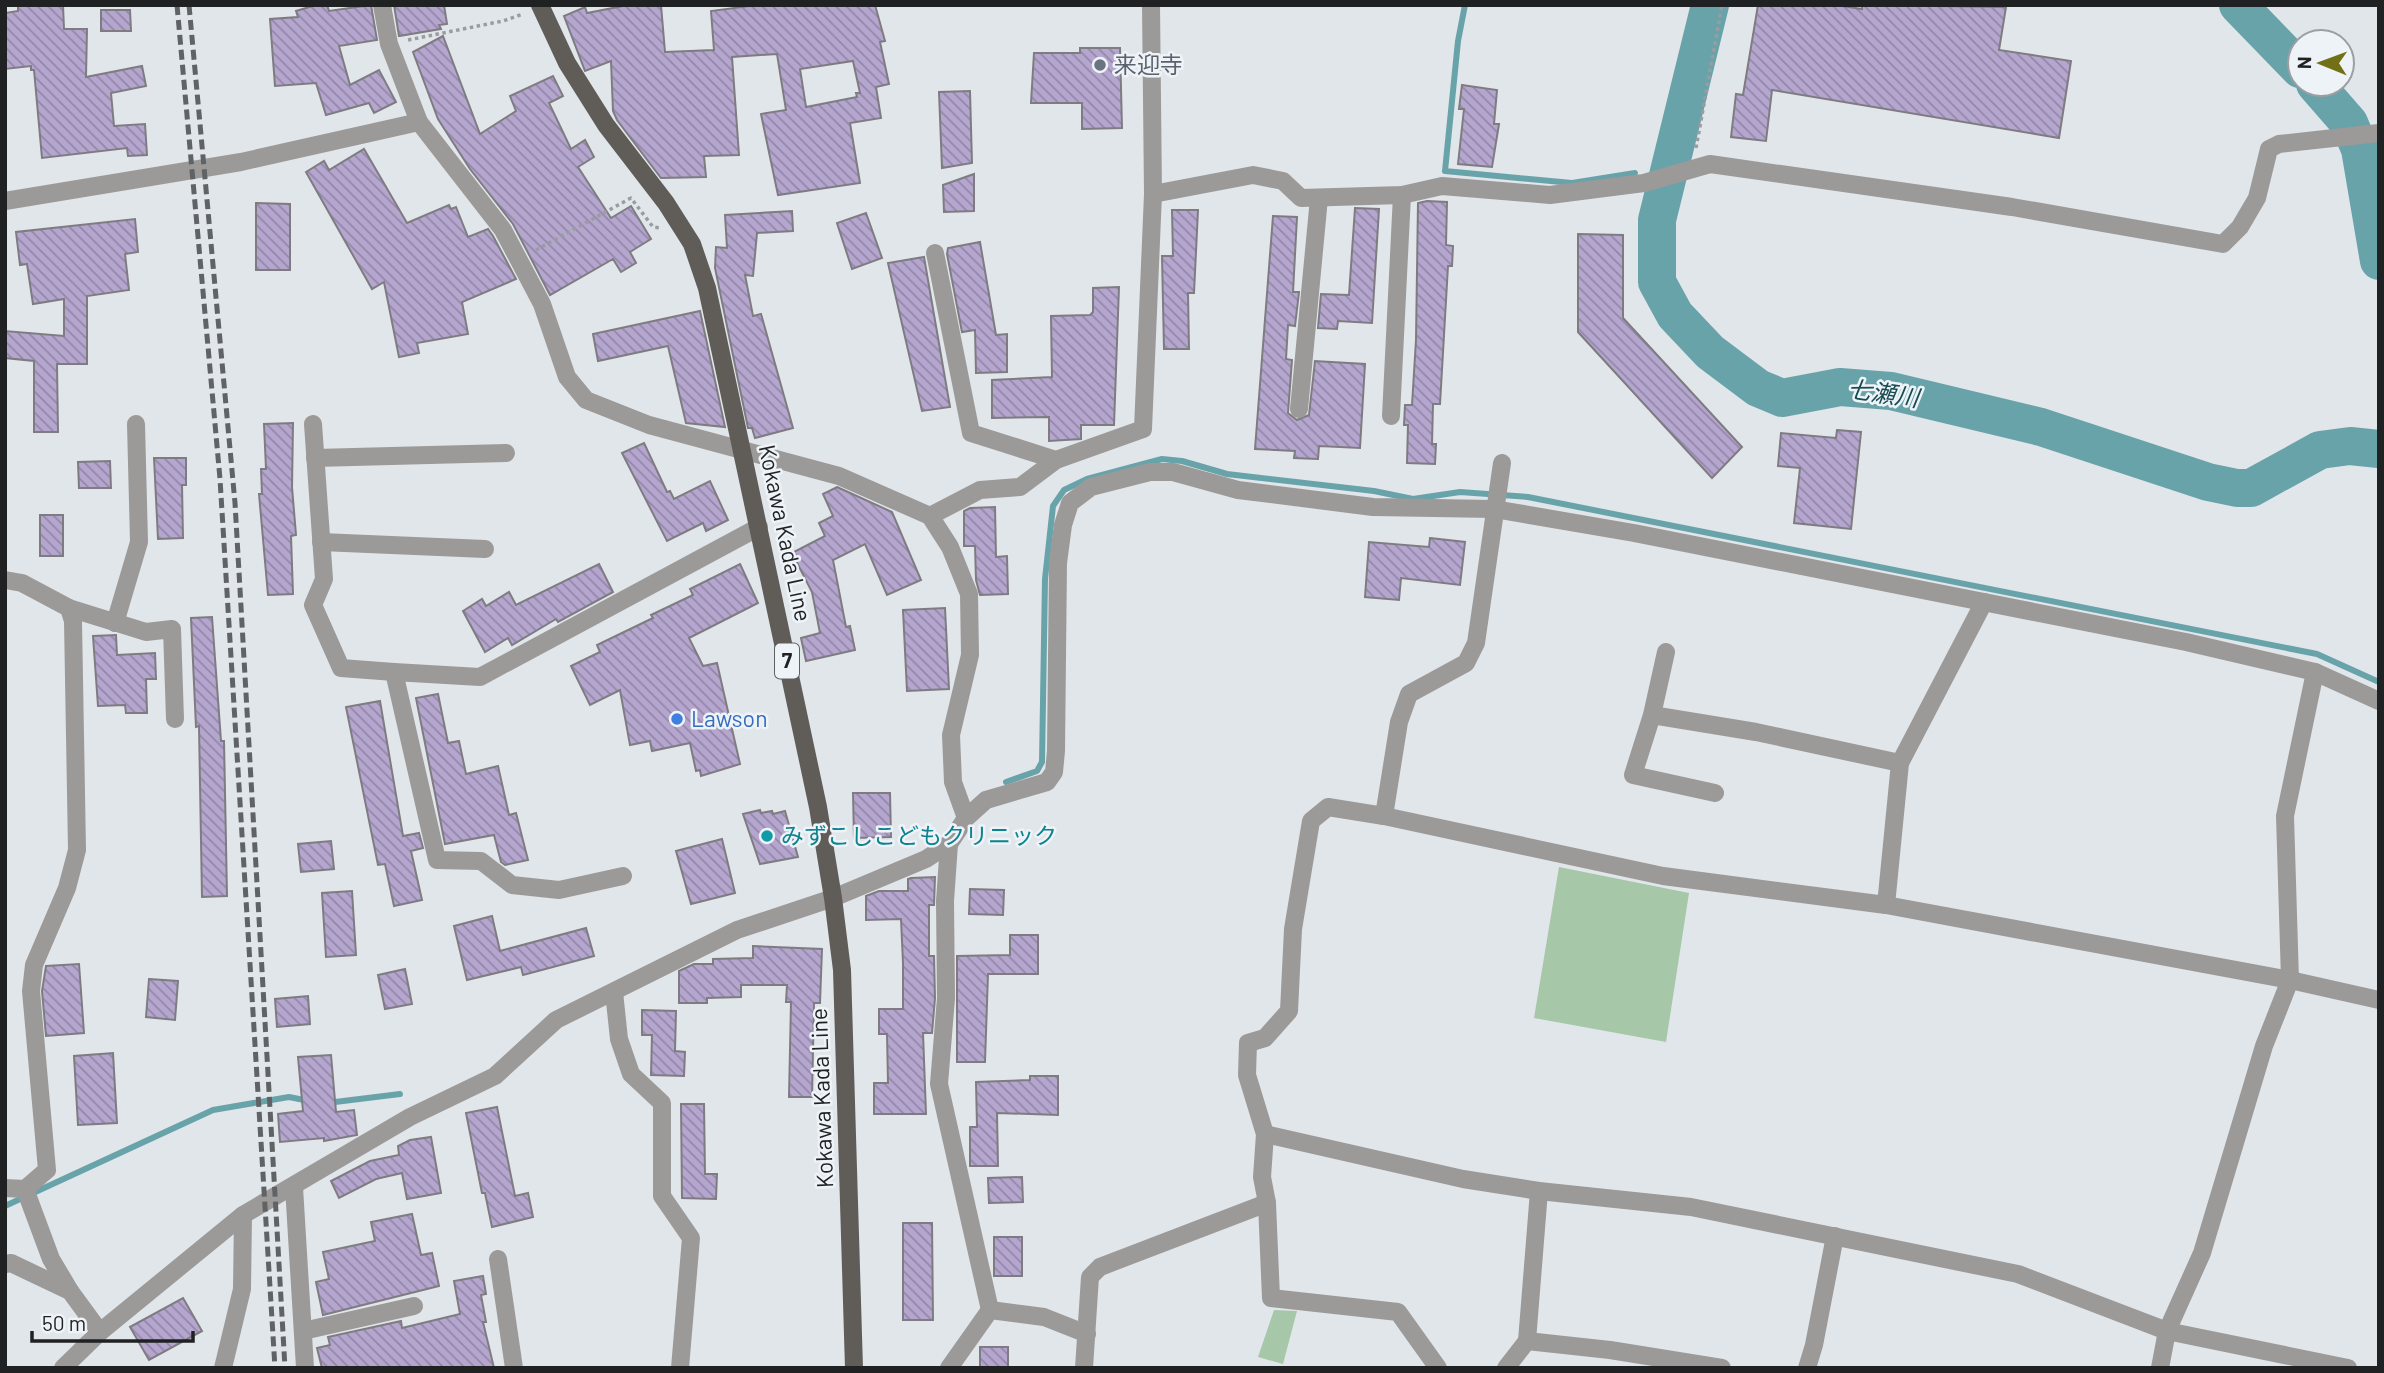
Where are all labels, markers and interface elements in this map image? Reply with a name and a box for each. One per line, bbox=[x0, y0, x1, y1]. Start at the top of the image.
north arrow bbox=[2286, 28, 2356, 98]
place label: 来迎寺 bbox=[1114, 50, 1183, 78]
text: N bbox=[2292, 56, 2315, 69]
marker: 来迎寺 bbox=[1092, 57, 1108, 73]
water label: 七瀬川 bbox=[1846, 373, 1924, 412]
street label: Kokawa Kada Line bbox=[754, 442, 818, 624]
road number: 7 bbox=[775, 644, 799, 678]
place label: Lawson bbox=[691, 704, 768, 732]
marker: Lawson bbox=[669, 711, 685, 727]
place label: みずこしこどもクリニック bbox=[781, 821, 1057, 849]
marker: みずこしこどもクリニック bbox=[759, 828, 775, 844]
street label: Kokawa Kada Line bbox=[804, 1008, 838, 1188]
scale bar bbox=[32, 1300, 192, 1344]
text: 50 m bbox=[42, 1310, 86, 1335]

